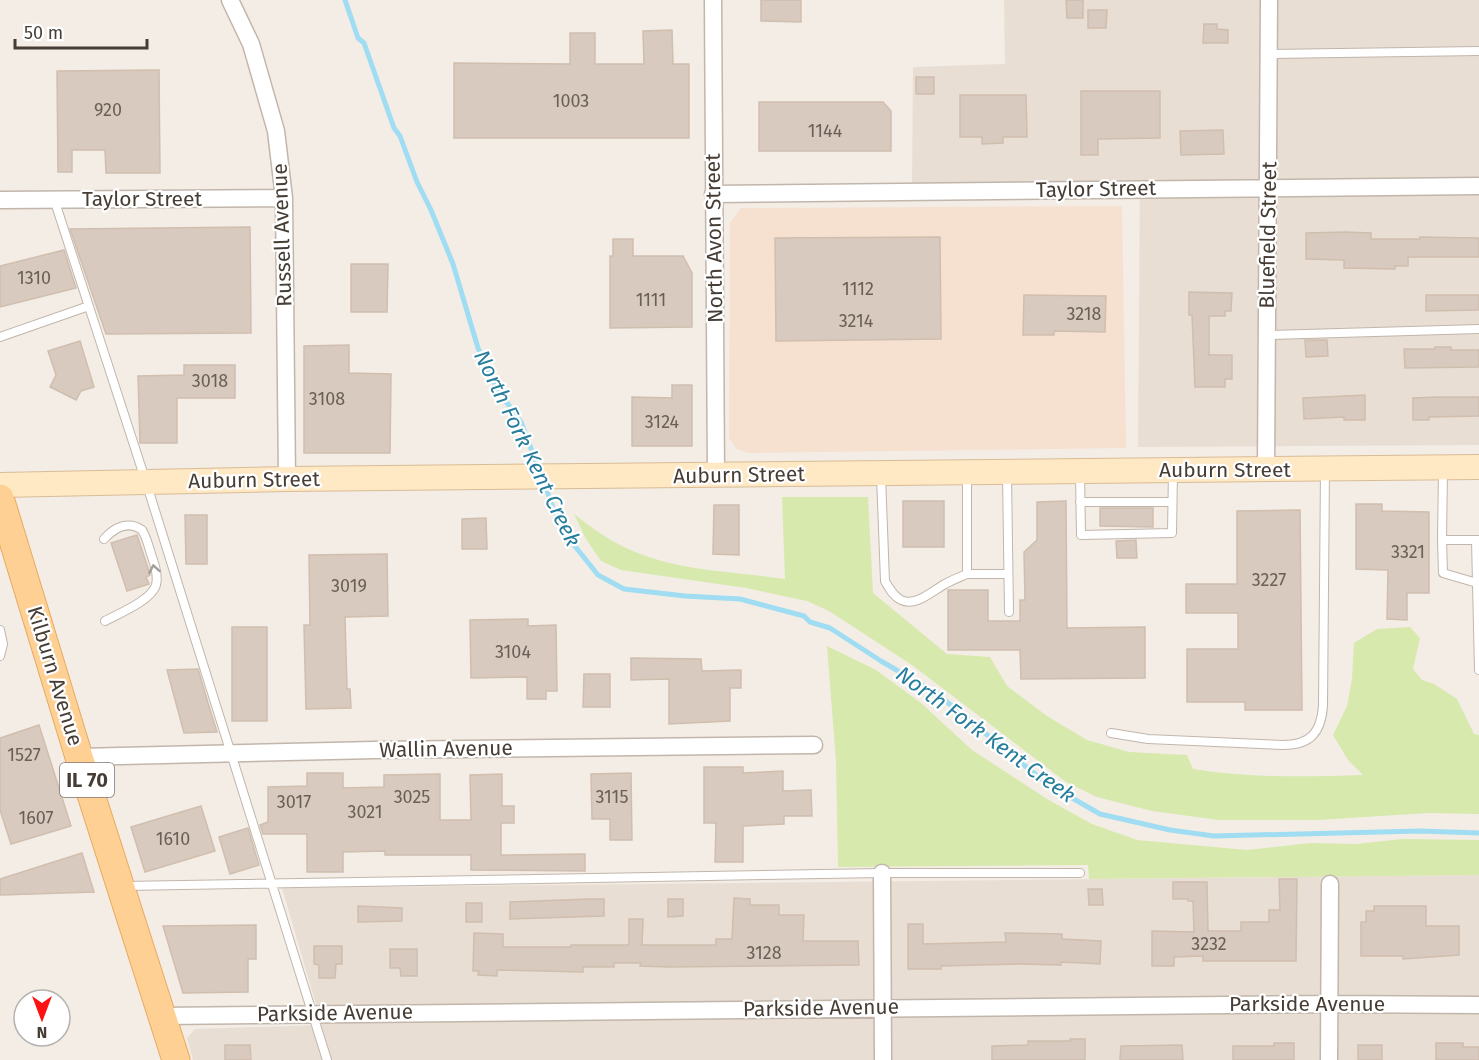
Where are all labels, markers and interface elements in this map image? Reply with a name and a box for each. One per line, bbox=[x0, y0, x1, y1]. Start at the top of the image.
scale bar bbox=[15, 12, 147, 50]
text: 50 m bbox=[24, 22, 63, 44]
house number: 1003 bbox=[553, 90, 589, 112]
house number: 920 bbox=[94, 99, 122, 121]
house number: 1144 bbox=[808, 120, 843, 142]
street label: North Avon Street bbox=[700, 153, 728, 323]
street label: Bluefield Street bbox=[1254, 161, 1282, 309]
street label: Russell Avenue bbox=[267, 163, 297, 307]
street label: Taylor Street bbox=[1036, 175, 1157, 203]
street label: Taylor Street bbox=[82, 186, 203, 212]
house number: 1310 bbox=[17, 267, 51, 289]
house number: 1112 bbox=[842, 278, 874, 300]
house number: 1111 bbox=[636, 289, 666, 311]
house number: 3218 bbox=[1067, 303, 1102, 325]
house number: 3214 bbox=[839, 310, 874, 332]
water label: North Fork Kent Creek bbox=[468, 346, 587, 551]
house number: 3018 bbox=[192, 370, 228, 392]
house number: 3108 bbox=[309, 388, 345, 410]
house number: 3124 bbox=[645, 411, 680, 433]
street label: Auburn Street bbox=[1159, 457, 1291, 483]
street label: Auburn Street bbox=[673, 461, 806, 489]
street label: Auburn Street bbox=[188, 466, 321, 494]
house number: 3321 bbox=[1391, 541, 1425, 563]
one-way arrow bbox=[149, 565, 161, 574]
house number: 3227 bbox=[1252, 569, 1286, 591]
house number: 3019 bbox=[331, 575, 367, 597]
street label: Kilburn Avenue bbox=[21, 603, 89, 749]
house number: 3104 bbox=[495, 641, 531, 663]
water label: North Fork Kent Creek bbox=[891, 660, 1081, 809]
street label: Wallin Avenue bbox=[379, 735, 513, 763]
house number: 1527 bbox=[7, 744, 41, 766]
road number: IL 70 bbox=[60, 763, 114, 797]
house number: 3025 bbox=[394, 786, 430, 808]
house number: 3115 bbox=[596, 786, 628, 808]
house number: 3017 bbox=[277, 791, 311, 813]
house number: 3021 bbox=[347, 801, 383, 823]
house number: 1607 bbox=[18, 807, 54, 829]
house number: 1610 bbox=[156, 828, 190, 850]
house number: 3232 bbox=[1191, 933, 1227, 955]
house number: 3128 bbox=[746, 942, 782, 964]
north arrow bbox=[12, 988, 72, 1048]
street label: Parkside Avenue bbox=[1229, 991, 1385, 1017]
street label: Parkside Avenue bbox=[743, 994, 899, 1022]
street label: Parkside Avenue bbox=[257, 999, 413, 1027]
text: N bbox=[37, 1023, 47, 1042]

